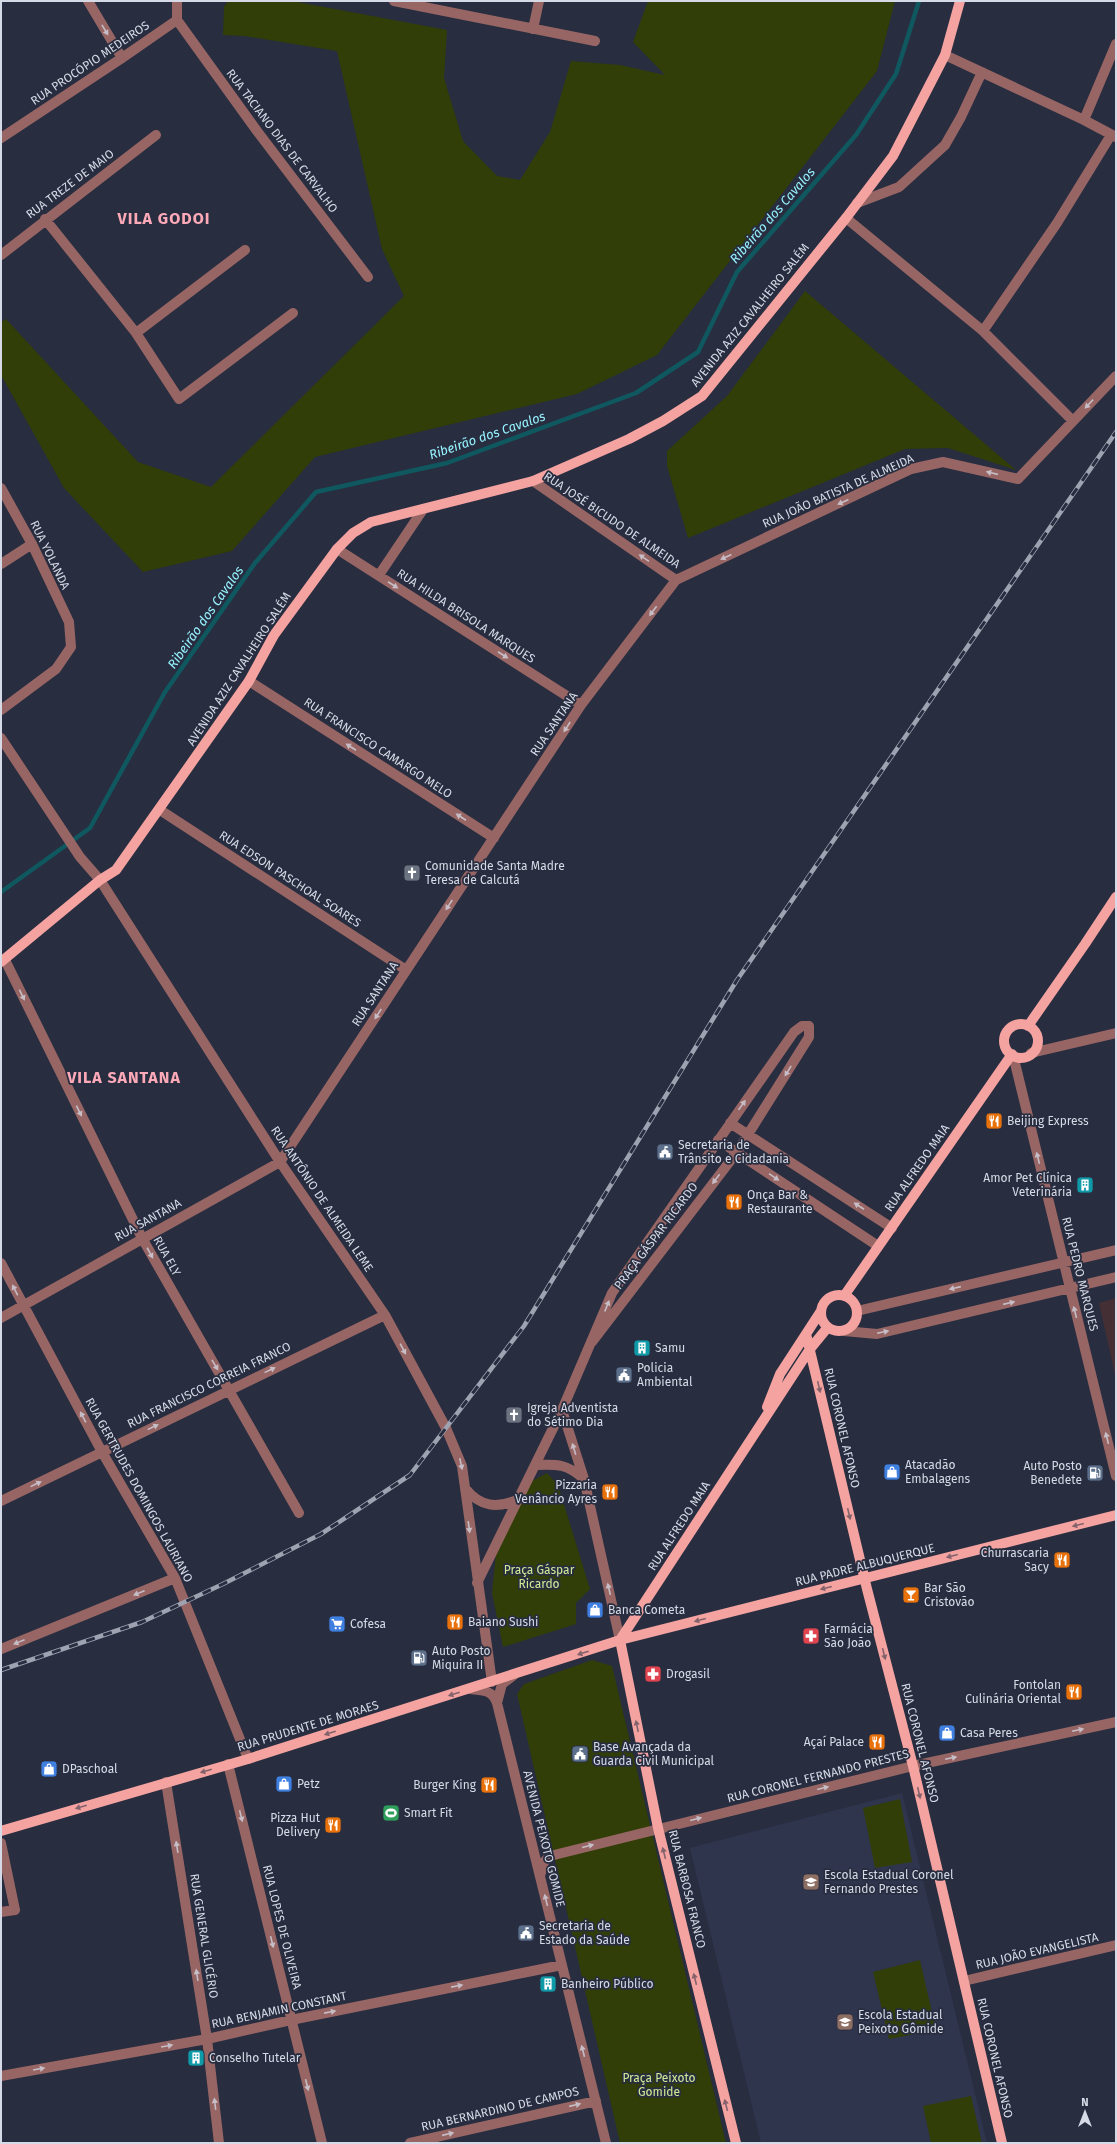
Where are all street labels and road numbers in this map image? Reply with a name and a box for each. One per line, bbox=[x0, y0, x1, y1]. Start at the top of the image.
street label: RUA PROCÓPIO MEDEIROS bbox=[28, 17, 152, 108]
street label: RUA TACIANO DIAS DE CARVALHO bbox=[223, 66, 341, 216]
street label: RUA TREZE DE MAIO bbox=[23, 146, 117, 222]
street label: AVENIDA AZIZ CAVALHEIRO SALÉM bbox=[687, 240, 812, 389]
street label: RUA JOÃO BATISTA DE ALMEIDA bbox=[760, 450, 916, 531]
street label: RUA JOSÉ BICUDO DE ALMEIDA bbox=[541, 468, 684, 571]
street label: RUA YOLANDA bbox=[27, 518, 73, 592]
street label: RUA HILDA BRISOLA MARQUES bbox=[394, 566, 538, 666]
street label: AVENIDA AZIZ CAVALHEIRO SALÉM bbox=[183, 589, 294, 748]
street label: RUA SANTANA bbox=[527, 689, 581, 759]
street label: RUA FRANCISCO CAMARGO MELO bbox=[301, 695, 455, 801]
street label: RUA EDSON PASCHOAL SOARES bbox=[217, 828, 364, 930]
street label: RUA SANTANA bbox=[349, 959, 401, 1029]
street label: RUA ALFREDO MAIA bbox=[882, 1122, 952, 1214]
street label: RUA ANTÔNIO DE ALMEIDA LEME bbox=[268, 1123, 377, 1274]
street label: PRAÇA GÁSPAR RICARDO bbox=[610, 1179, 701, 1292]
street label: RUA SANTANA bbox=[112, 1196, 184, 1244]
street label: RUA PEDRO MARQUES bbox=[1059, 1215, 1101, 1333]
street label: RUA ELY bbox=[150, 1234, 184, 1279]
street label: RUA FRANCISCO CORREIA FRANCO bbox=[125, 1339, 293, 1431]
street label: RUA CORONEL AFONSO bbox=[821, 1367, 863, 1489]
street label: RUA GERTRUDES DOMINGOS LAURIANO bbox=[82, 1395, 196, 1585]
street label: RUA ALFREDO MAIA bbox=[645, 1479, 713, 1573]
street label: RUA PADRE ALBUQUERQUE bbox=[794, 1541, 936, 1589]
street label: RUA CORONEL AFONSO bbox=[898, 1682, 942, 1804]
street label: RUA PRUDENTE DE MORAES bbox=[236, 1698, 381, 1754]
street label: RUA CORONEL FERNANDO PRESTES bbox=[726, 1746, 911, 1805]
street label: AVENIDA PEIXOTO GOMIDE bbox=[520, 1769, 568, 1909]
street label: RUA BARBOSA FRANCO bbox=[666, 1828, 708, 1950]
street label: RUA LOPES DE OLIVEIRA bbox=[260, 1863, 304, 1991]
street label: RUA GENERAL GLICÉRIO bbox=[187, 1872, 222, 1999]
street label: RUA JOÃO EVANGELISTA bbox=[974, 1929, 1100, 1972]
street label: RUA BENJAMIN CONSTANT bbox=[210, 1989, 349, 2031]
street label: RUA CORONEL AFONSO bbox=[974, 1997, 1016, 2119]
street label: RUA BERNARDINO DE CAMPOS bbox=[420, 2084, 581, 2134]

